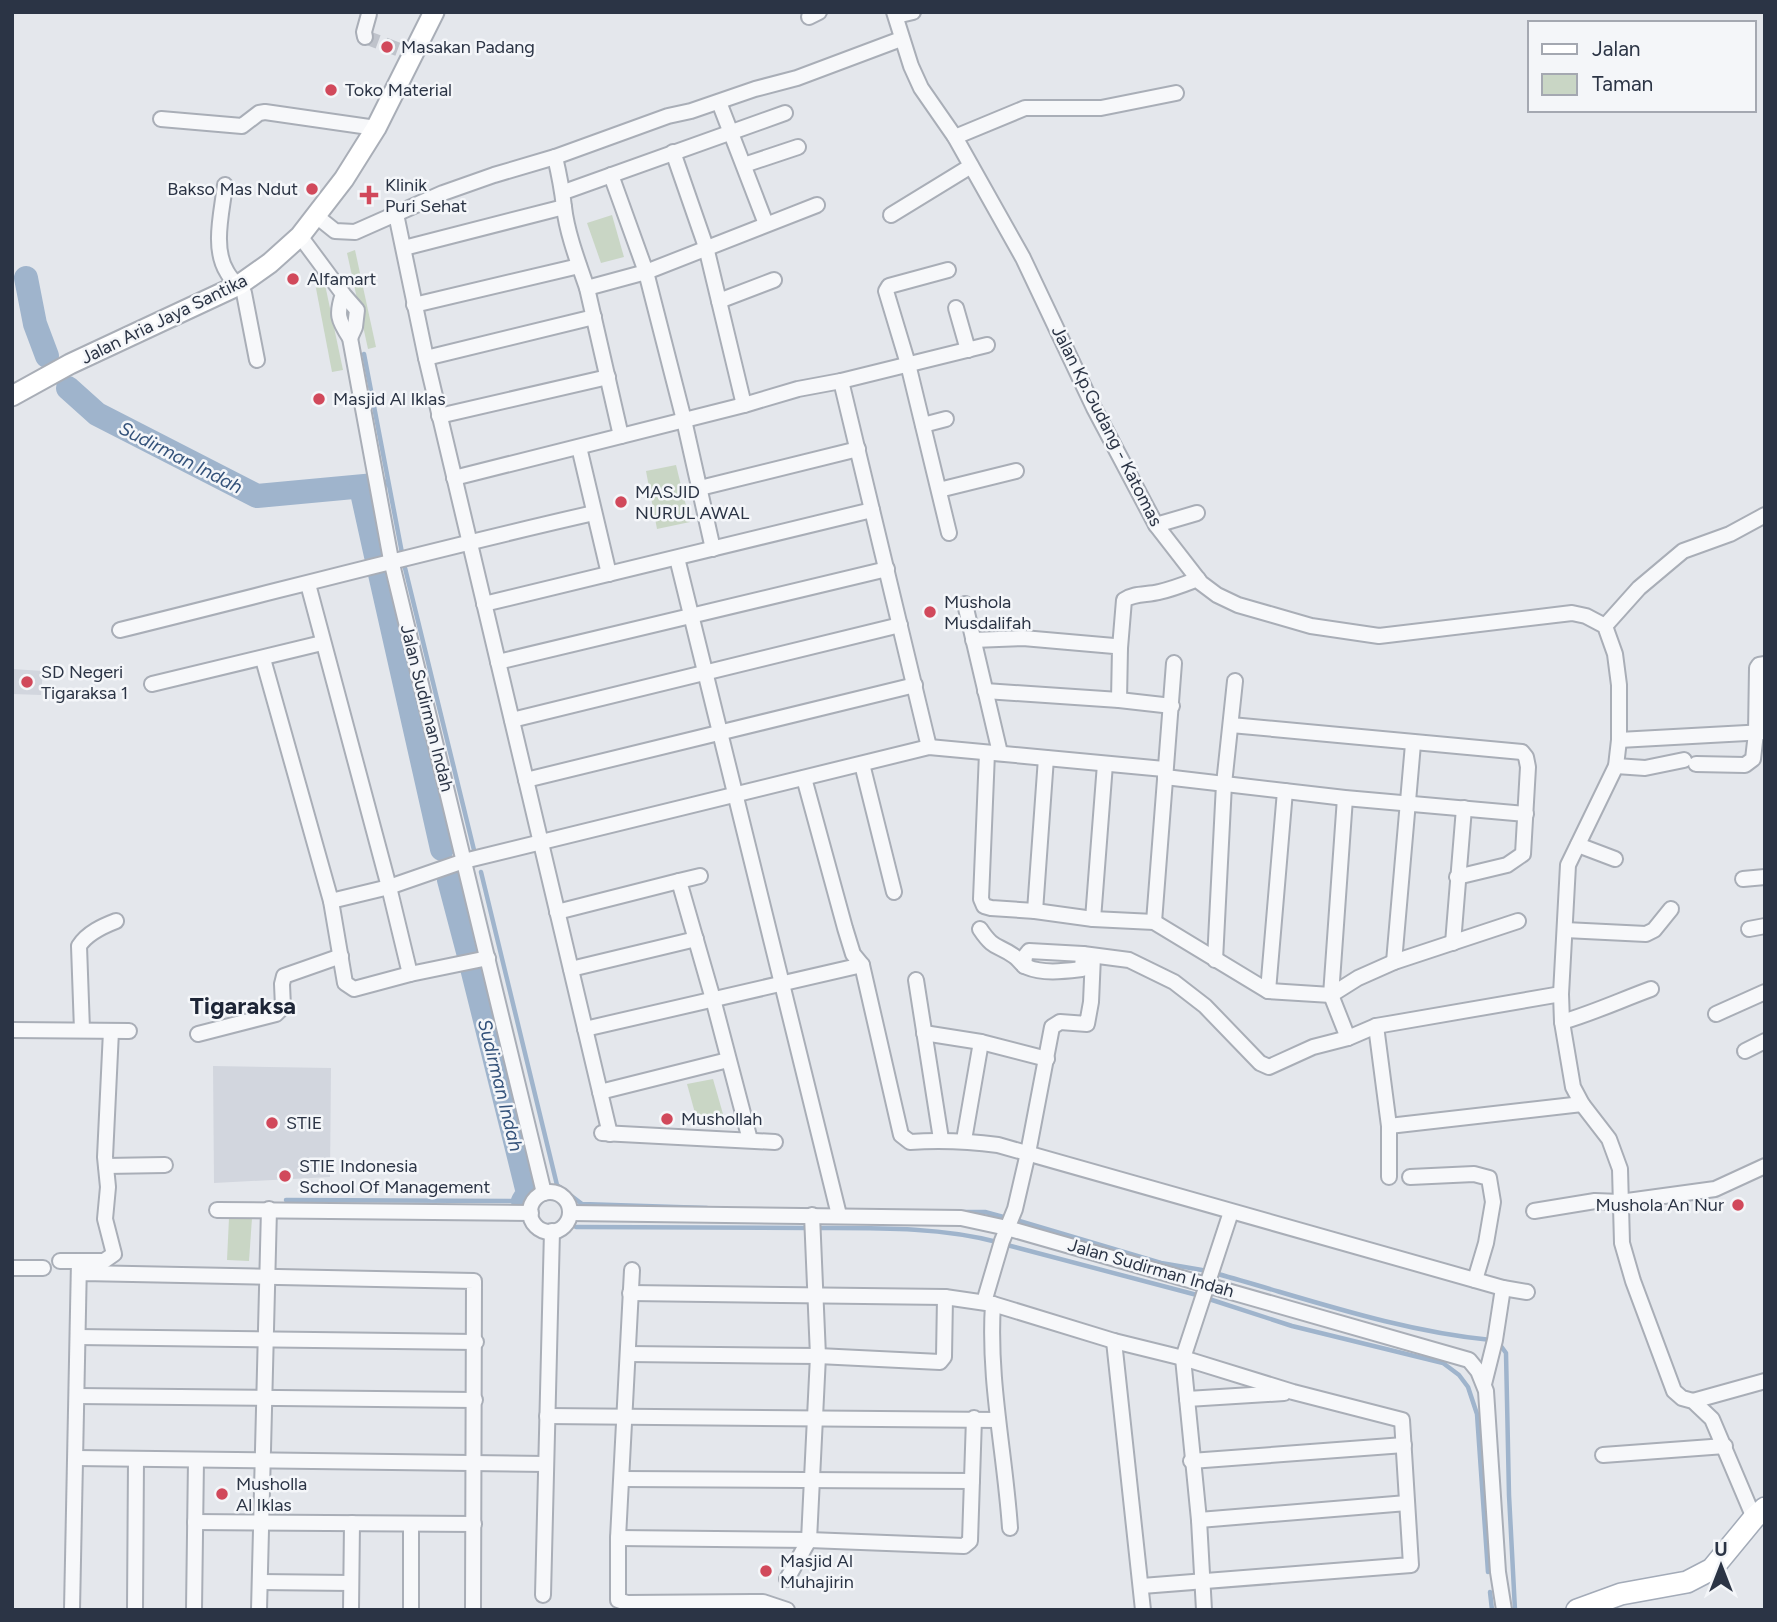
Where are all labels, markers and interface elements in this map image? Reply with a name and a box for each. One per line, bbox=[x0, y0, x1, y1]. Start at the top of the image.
legend bbox=[1528, 21, 1756, 112]
place label: Masakan Padang bbox=[401, 36, 535, 58]
text: Jalan bbox=[1592, 36, 1641, 61]
marker: Masakan Padang bbox=[379, 39, 395, 55]
text: Taman bbox=[1592, 71, 1653, 96]
place label: Toko Material bbox=[345, 79, 452, 101]
marker: Toko Material bbox=[323, 82, 339, 98]
place label: Klinik Puri Sehat bbox=[385, 174, 467, 217]
place label: Bakso Mas Ndut bbox=[167, 178, 298, 200]
marker: Bakso Mas Ndut bbox=[304, 181, 320, 197]
marker: Klinik Puri Sehat bbox=[359, 185, 379, 205]
place label: Alfamart bbox=[307, 268, 376, 290]
street label: Jalan Aria Jaya Santika bbox=[77, 269, 251, 369]
marker: Alfamart bbox=[285, 271, 301, 287]
street label: Jalan Kp.Gudang - Katomas bbox=[1047, 322, 1167, 530]
place label: Masjid Al Iklas bbox=[333, 388, 446, 410]
marker: Masjid Al Iklas bbox=[311, 391, 327, 407]
water label: Sudirman Indah bbox=[115, 416, 247, 499]
place label: MASJID NURUL AWAL bbox=[635, 481, 750, 524]
marker: MASJID NURUL AWAL bbox=[613, 494, 629, 510]
place label: Mushola Musdalifah bbox=[944, 591, 1031, 634]
marker: Mushola Musdalifah bbox=[922, 604, 938, 620]
street label: Jalan Sudirman Indah bbox=[396, 622, 458, 794]
place label: SD Negeri Tigaraksa 1 bbox=[41, 661, 128, 704]
marker: SD Negeri Tigaraksa 1 bbox=[19, 674, 35, 690]
district label: Tigaraksa bbox=[190, 991, 296, 1020]
water label: Sudirman Indah bbox=[473, 1017, 528, 1154]
place label: Mushollah bbox=[681, 1108, 762, 1130]
marker: Mushollah bbox=[659, 1111, 675, 1127]
place label: STIE bbox=[286, 1112, 323, 1134]
marker: STIE bbox=[264, 1115, 280, 1131]
place label: STIE Indonesia School Of Management bbox=[299, 1155, 490, 1198]
marker: STIE Indonesia School Of Management bbox=[277, 1168, 293, 1184]
place label: Mushola An Nur bbox=[1596, 1194, 1724, 1216]
marker: Mushola An Nur bbox=[1730, 1197, 1746, 1213]
street label: Jalan Sudirman Indah bbox=[1065, 1234, 1237, 1302]
place label: Musholla Al Iklas bbox=[236, 1473, 307, 1516]
marker: Musholla Al Iklas bbox=[214, 1486, 230, 1502]
north arrow bbox=[1686, 1531, 1756, 1601]
text: U bbox=[1714, 1538, 1728, 1561]
place label: Masjid Al Muhajirin bbox=[780, 1550, 854, 1593]
marker: Masjid Al Muhajirin bbox=[758, 1563, 774, 1579]

